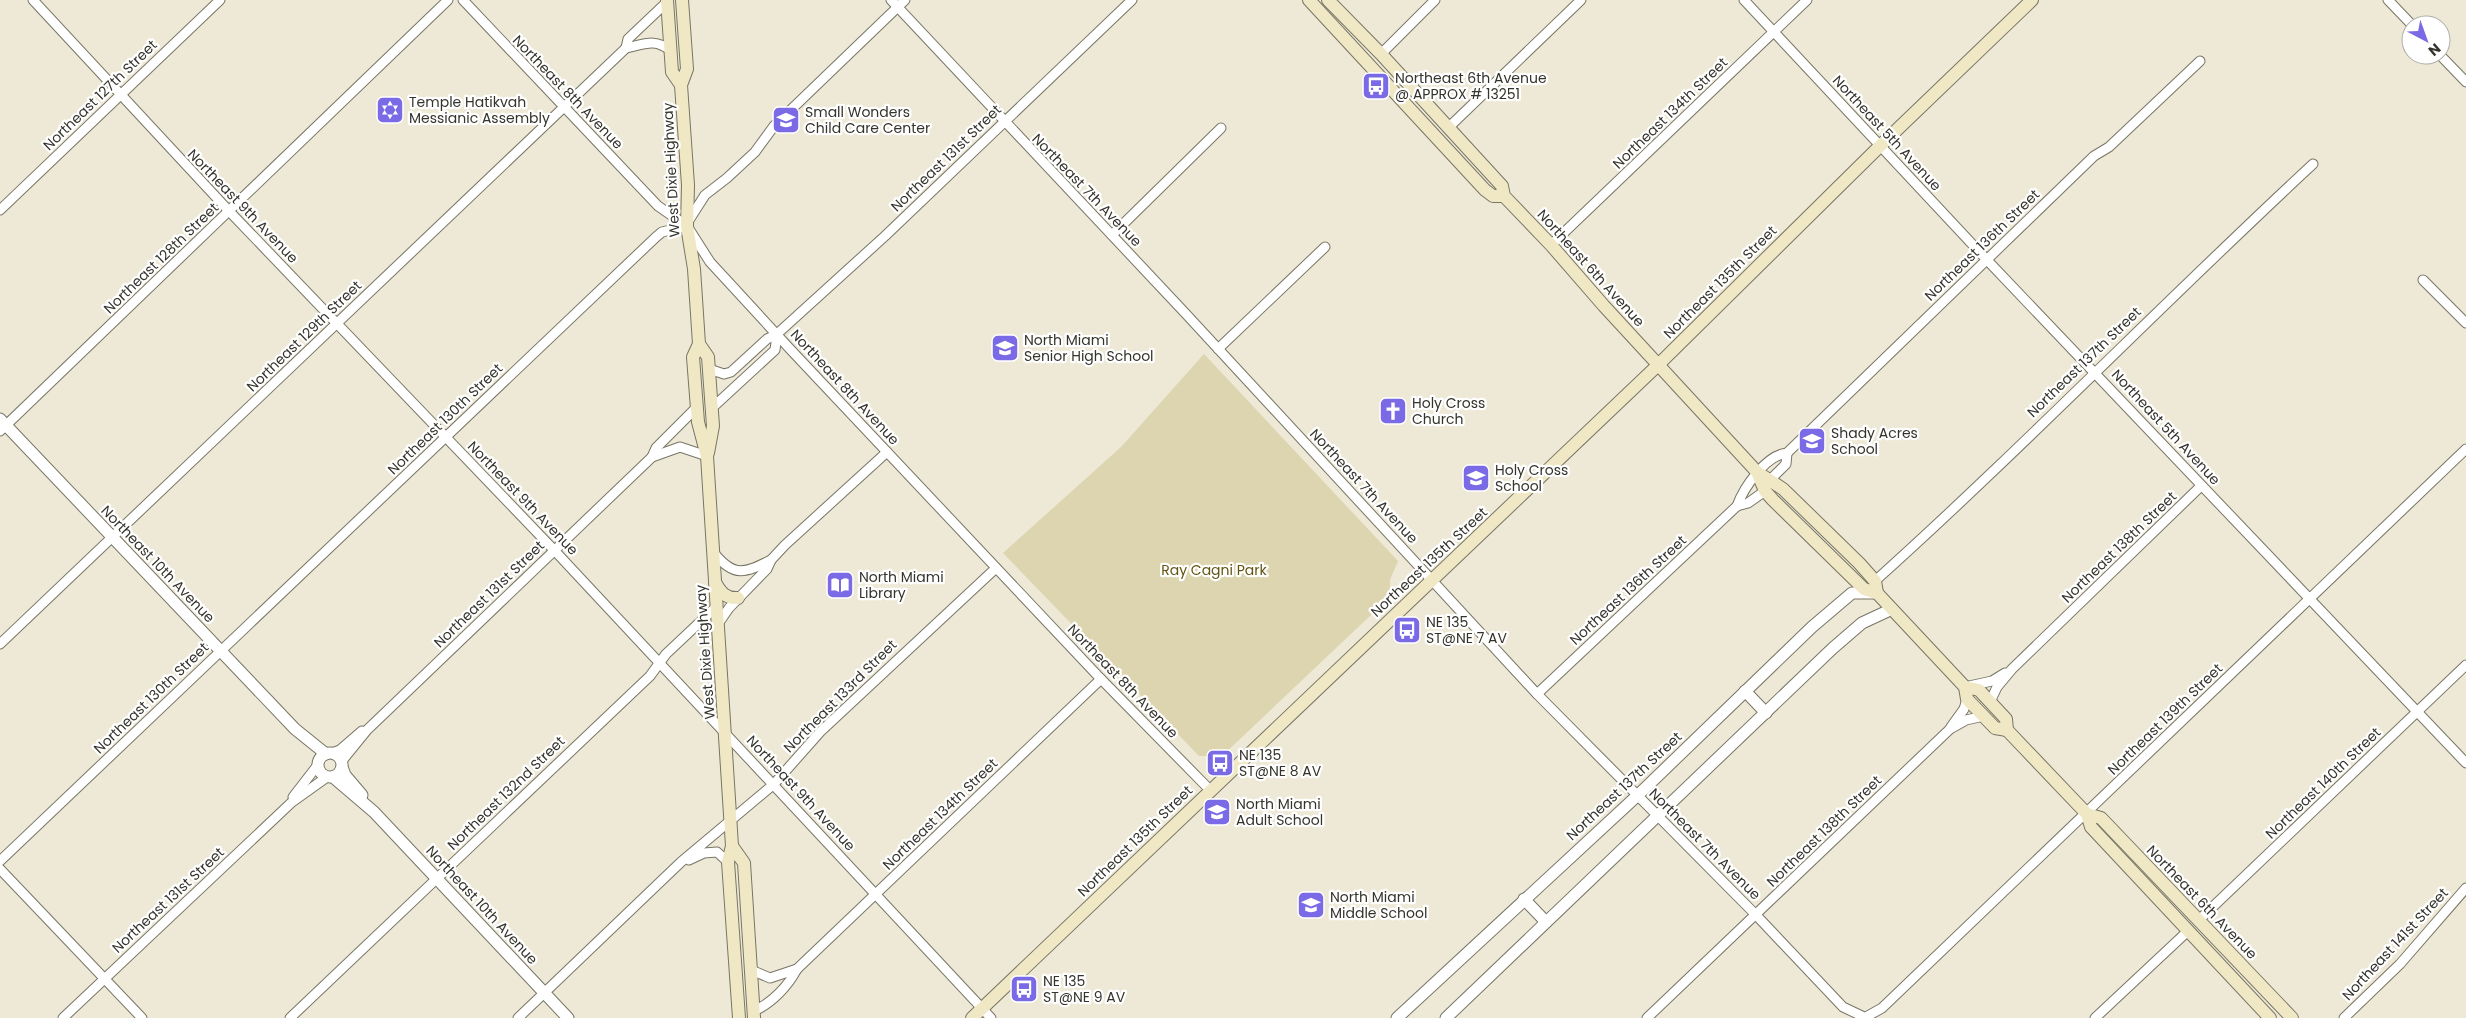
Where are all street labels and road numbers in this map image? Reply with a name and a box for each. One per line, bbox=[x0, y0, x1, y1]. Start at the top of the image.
street label: Northeast 8th Avenue bbox=[508, 31, 628, 154]
street label: Northeast 127th Street bbox=[39, 35, 161, 155]
street label: Northeast 134th Street bbox=[1608, 53, 1732, 173]
street label: Northeast 5th Avenue bbox=[1828, 71, 1946, 195]
street label: Northeast 131st Street bbox=[886, 100, 1006, 216]
street label: West Dixie Highway bbox=[657, 102, 685, 238]
street label: Northeast 7th Avenue bbox=[1028, 129, 1147, 251]
street label: Northeast 9th Avenue bbox=[183, 145, 303, 268]
street label: Northeast 136th Street bbox=[1920, 185, 2044, 305]
street label: Northeast 128th Street bbox=[99, 198, 223, 318]
street label: Northeast 6th Avenue bbox=[1533, 205, 1649, 331]
street label: Northeast 135th Street bbox=[1659, 221, 1781, 343]
street label: Northeast 129th Street bbox=[242, 276, 366, 396]
street label: Northeast 137th Street bbox=[2023, 302, 2145, 422]
street label: Northeast 8th Avenue bbox=[786, 325, 904, 449]
street label: Northeast 130th Street bbox=[383, 359, 507, 479]
street label: Northeast 5th Avenue bbox=[2107, 365, 2225, 489]
street label: Northeast 7th Avenue bbox=[1305, 424, 1423, 548]
street label: Northeast 9th Avenue bbox=[463, 437, 583, 560]
street label: Northeast 138th Street bbox=[2057, 487, 2181, 607]
street label: Northeast 10th Avenue bbox=[97, 501, 220, 627]
street label: Northeast 135th Street bbox=[1366, 503, 1492, 621]
street label: Northeast 136th Street bbox=[1565, 531, 1691, 649]
street label: Northeast 131st Street bbox=[429, 536, 549, 652]
street label: West Dixie Highway bbox=[690, 584, 720, 720]
street label: Northeast 8th Avenue bbox=[1063, 620, 1183, 743]
street label: Northeast 133rd Street bbox=[779, 635, 901, 757]
street label: Northeast 130th Street bbox=[89, 638, 213, 758]
street label: Northeast 139th Street bbox=[2103, 659, 2227, 779]
street label: Northeast 140th Street bbox=[2261, 723, 2385, 843]
street label: Northeast 137th Street bbox=[1562, 727, 1686, 845]
street label: Northeast 9th Avenue bbox=[742, 731, 860, 855]
street label: Northeast 132nd Street bbox=[443, 732, 569, 854]
street label: Northeast 134th Street bbox=[878, 754, 1002, 874]
street label: Northeast 138th Street bbox=[1762, 771, 1886, 891]
street label: Northeast 135th Street bbox=[1073, 781, 1197, 901]
street label: Northeast 7th Avenue bbox=[1645, 784, 1765, 904]
street label: Northeast 10th Avenue bbox=[421, 841, 543, 969]
street label: Northeast 6th Avenue bbox=[2142, 841, 2262, 964]
street label: Northeast 131st Street bbox=[108, 843, 228, 957]
street label: Northeast 141st Street bbox=[2337, 883, 2453, 1005]

